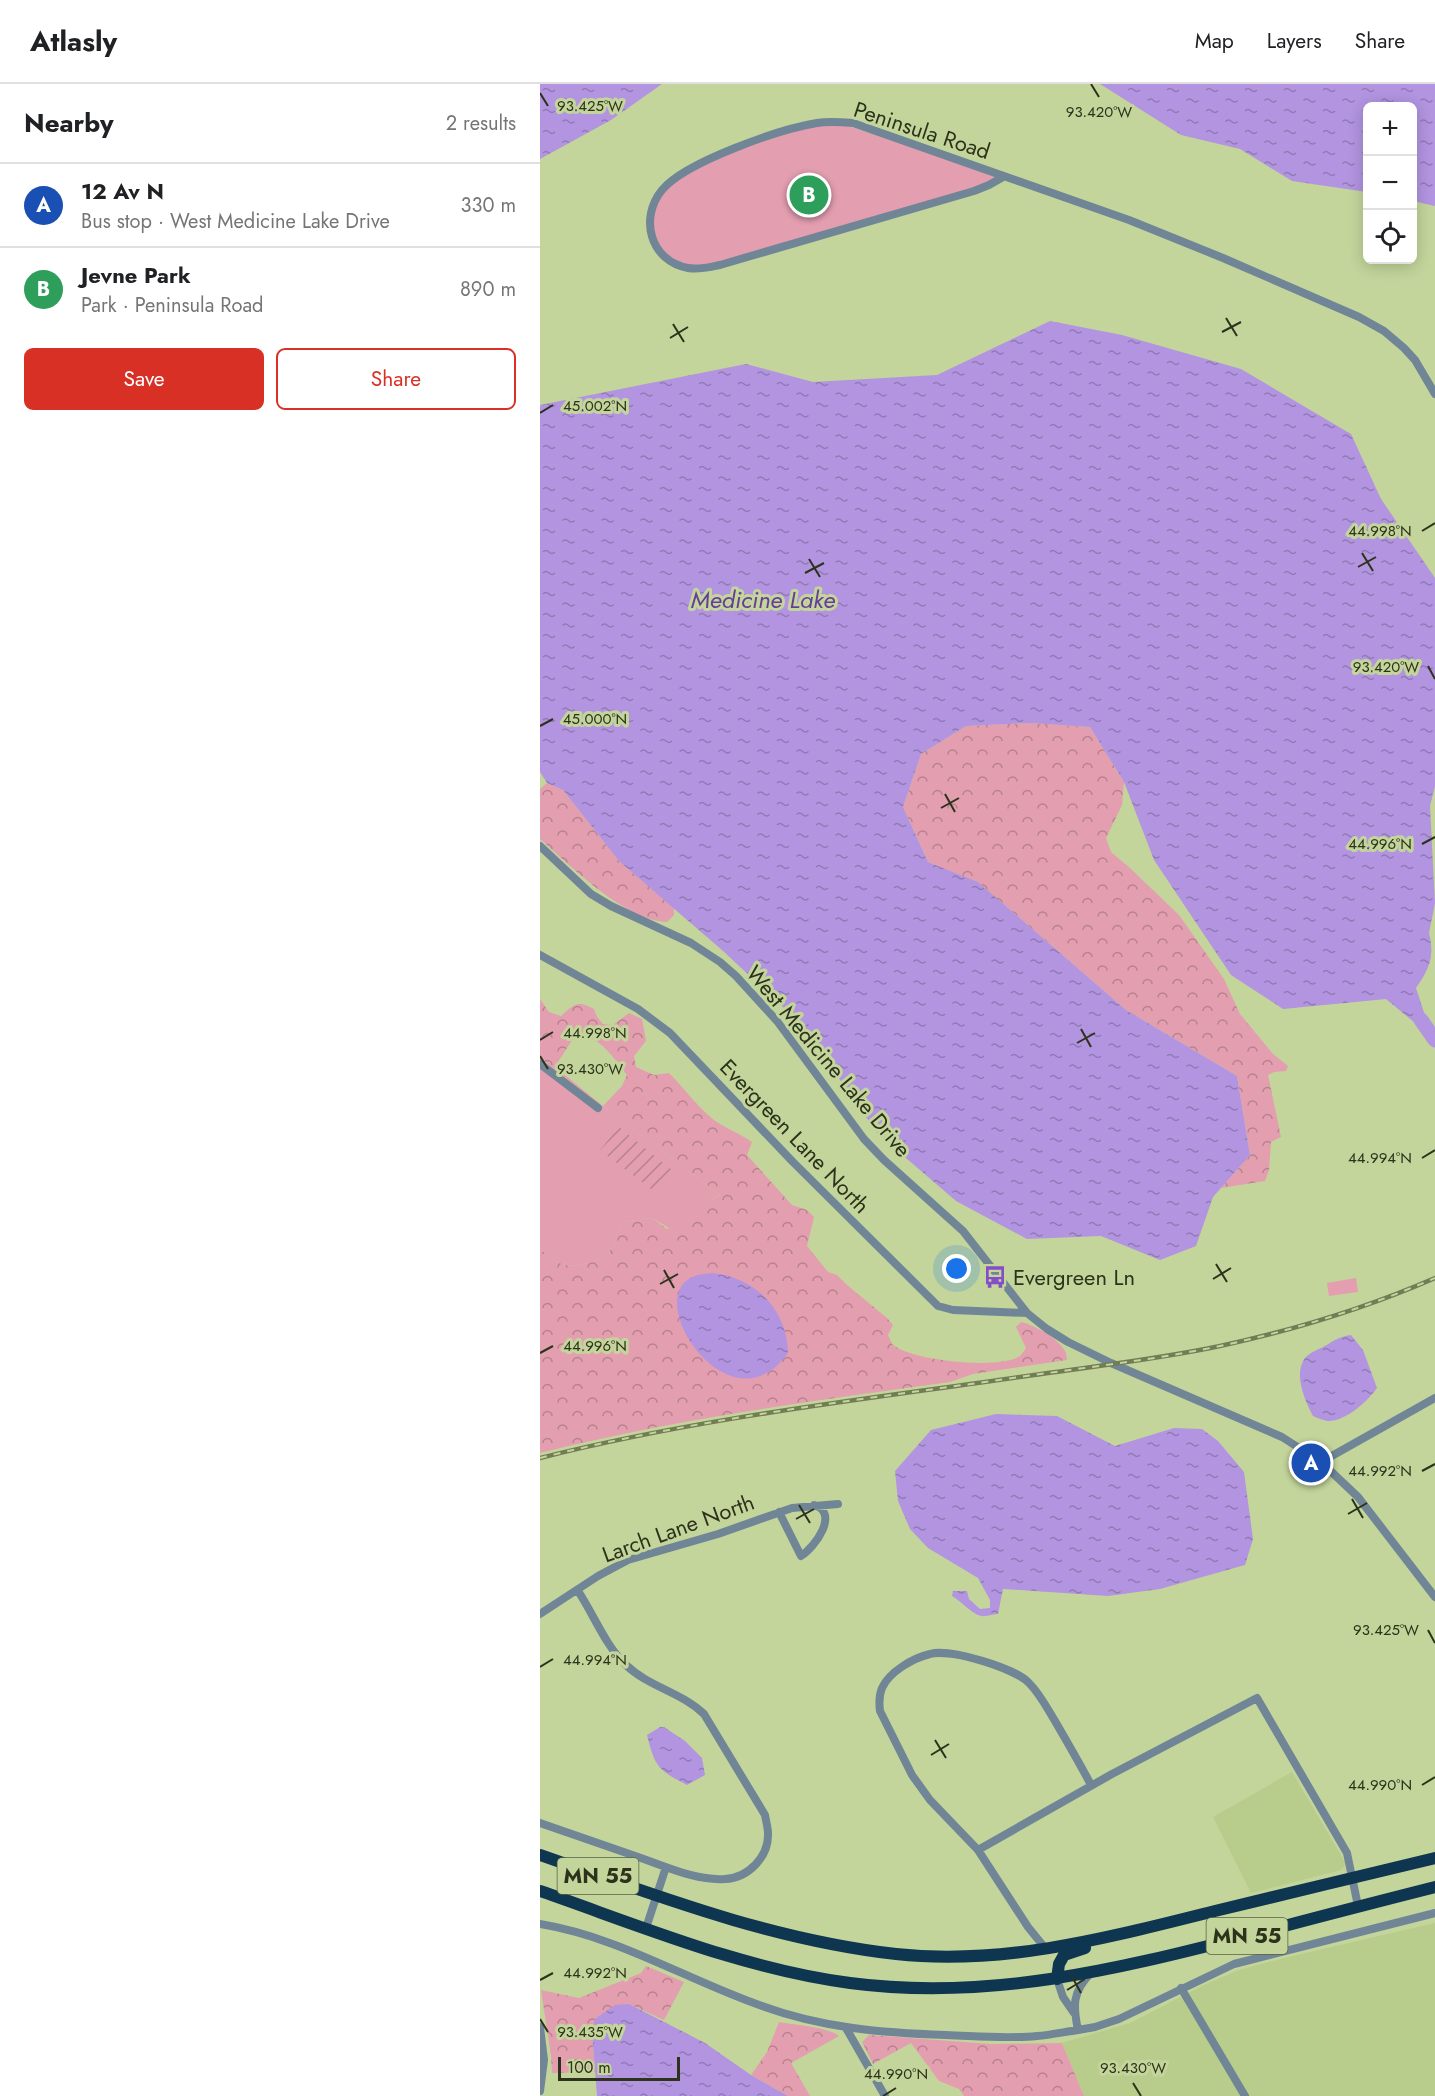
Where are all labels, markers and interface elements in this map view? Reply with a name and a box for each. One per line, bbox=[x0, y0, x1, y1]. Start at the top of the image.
text: Atlasly bbox=[30, 21, 117, 62]
text: Map bbox=[1195, 26, 1234, 56]
text: Layers bbox=[1267, 26, 1322, 56]
text: Share bbox=[1355, 26, 1405, 56]
street label: Peninsula Road bbox=[850, 93, 994, 167]
text: 93.425°W bbox=[557, 95, 623, 117]
text: 93.420°W bbox=[1066, 101, 1132, 123]
map controls bbox=[1363, 102, 1417, 264]
button: + bbox=[1363, 102, 1417, 156]
text: Nearby bbox=[24, 104, 113, 142]
text: 2 results bbox=[446, 109, 516, 138]
button: − bbox=[1363, 156, 1417, 210]
pin: B bbox=[790, 172, 828, 218]
text: 12 Av N bbox=[81, 175, 164, 207]
text: A bbox=[36, 191, 51, 220]
text: 330 m bbox=[461, 191, 516, 220]
text: Bus stop · West Medicine Lake Drive bbox=[81, 207, 390, 236]
button: locate bbox=[1363, 210, 1417, 264]
text: Jevne Park bbox=[81, 259, 191, 291]
text: B bbox=[37, 275, 50, 304]
text: 890 m bbox=[460, 275, 516, 304]
text: Park · Peninsula Road bbox=[81, 291, 263, 320]
button: Save bbox=[24, 348, 264, 410]
button: Share bbox=[276, 348, 516, 410]
text: 45.002°N bbox=[563, 395, 627, 417]
text: 44.998°N bbox=[1348, 520, 1412, 542]
water label: Medicine Lake bbox=[691, 582, 835, 617]
text: 93.420°W bbox=[1353, 656, 1419, 678]
text: 45.000°N bbox=[563, 708, 627, 730]
text: 44.996°N bbox=[1348, 833, 1412, 855]
street label: West Medicine Lake Drive bbox=[739, 958, 919, 1164]
text: 44.998°N bbox=[563, 1022, 627, 1044]
street label: Evergreen Lane North bbox=[713, 1052, 877, 1220]
text: 93.430°W bbox=[557, 1058, 623, 1080]
text: 44.994°N bbox=[1348, 1147, 1412, 1169]
your location bbox=[942, 1254, 971, 1283]
place label: Evergreen Ln bbox=[1013, 1261, 1135, 1293]
bus stop icon: Evergreen Ln bbox=[982, 1264, 1008, 1290]
text: 44.996°N bbox=[563, 1335, 627, 1357]
pin: A bbox=[1292, 1440, 1330, 1486]
text: 44.992°N bbox=[1348, 1460, 1412, 1482]
street label: Larch Lane North bbox=[597, 1486, 759, 1570]
text: 93.425°W bbox=[1353, 1619, 1419, 1641]
text: 44.994°N bbox=[563, 1649, 627, 1671]
text: 44.990°N bbox=[1348, 1774, 1412, 1796]
road number: MN 55 bbox=[557, 1858, 638, 1894]
road number: MN 55 bbox=[1206, 1918, 1288, 1954]
text: 44.992°N bbox=[563, 1962, 627, 1984]
text: 93.435°W bbox=[557, 2021, 623, 2043]
scale bar bbox=[558, 2054, 680, 2082]
text: 100 m bbox=[567, 2056, 611, 2079]
text: 93.430°W bbox=[1100, 2057, 1166, 2079]
text: 44.990°N bbox=[864, 2063, 928, 2085]

